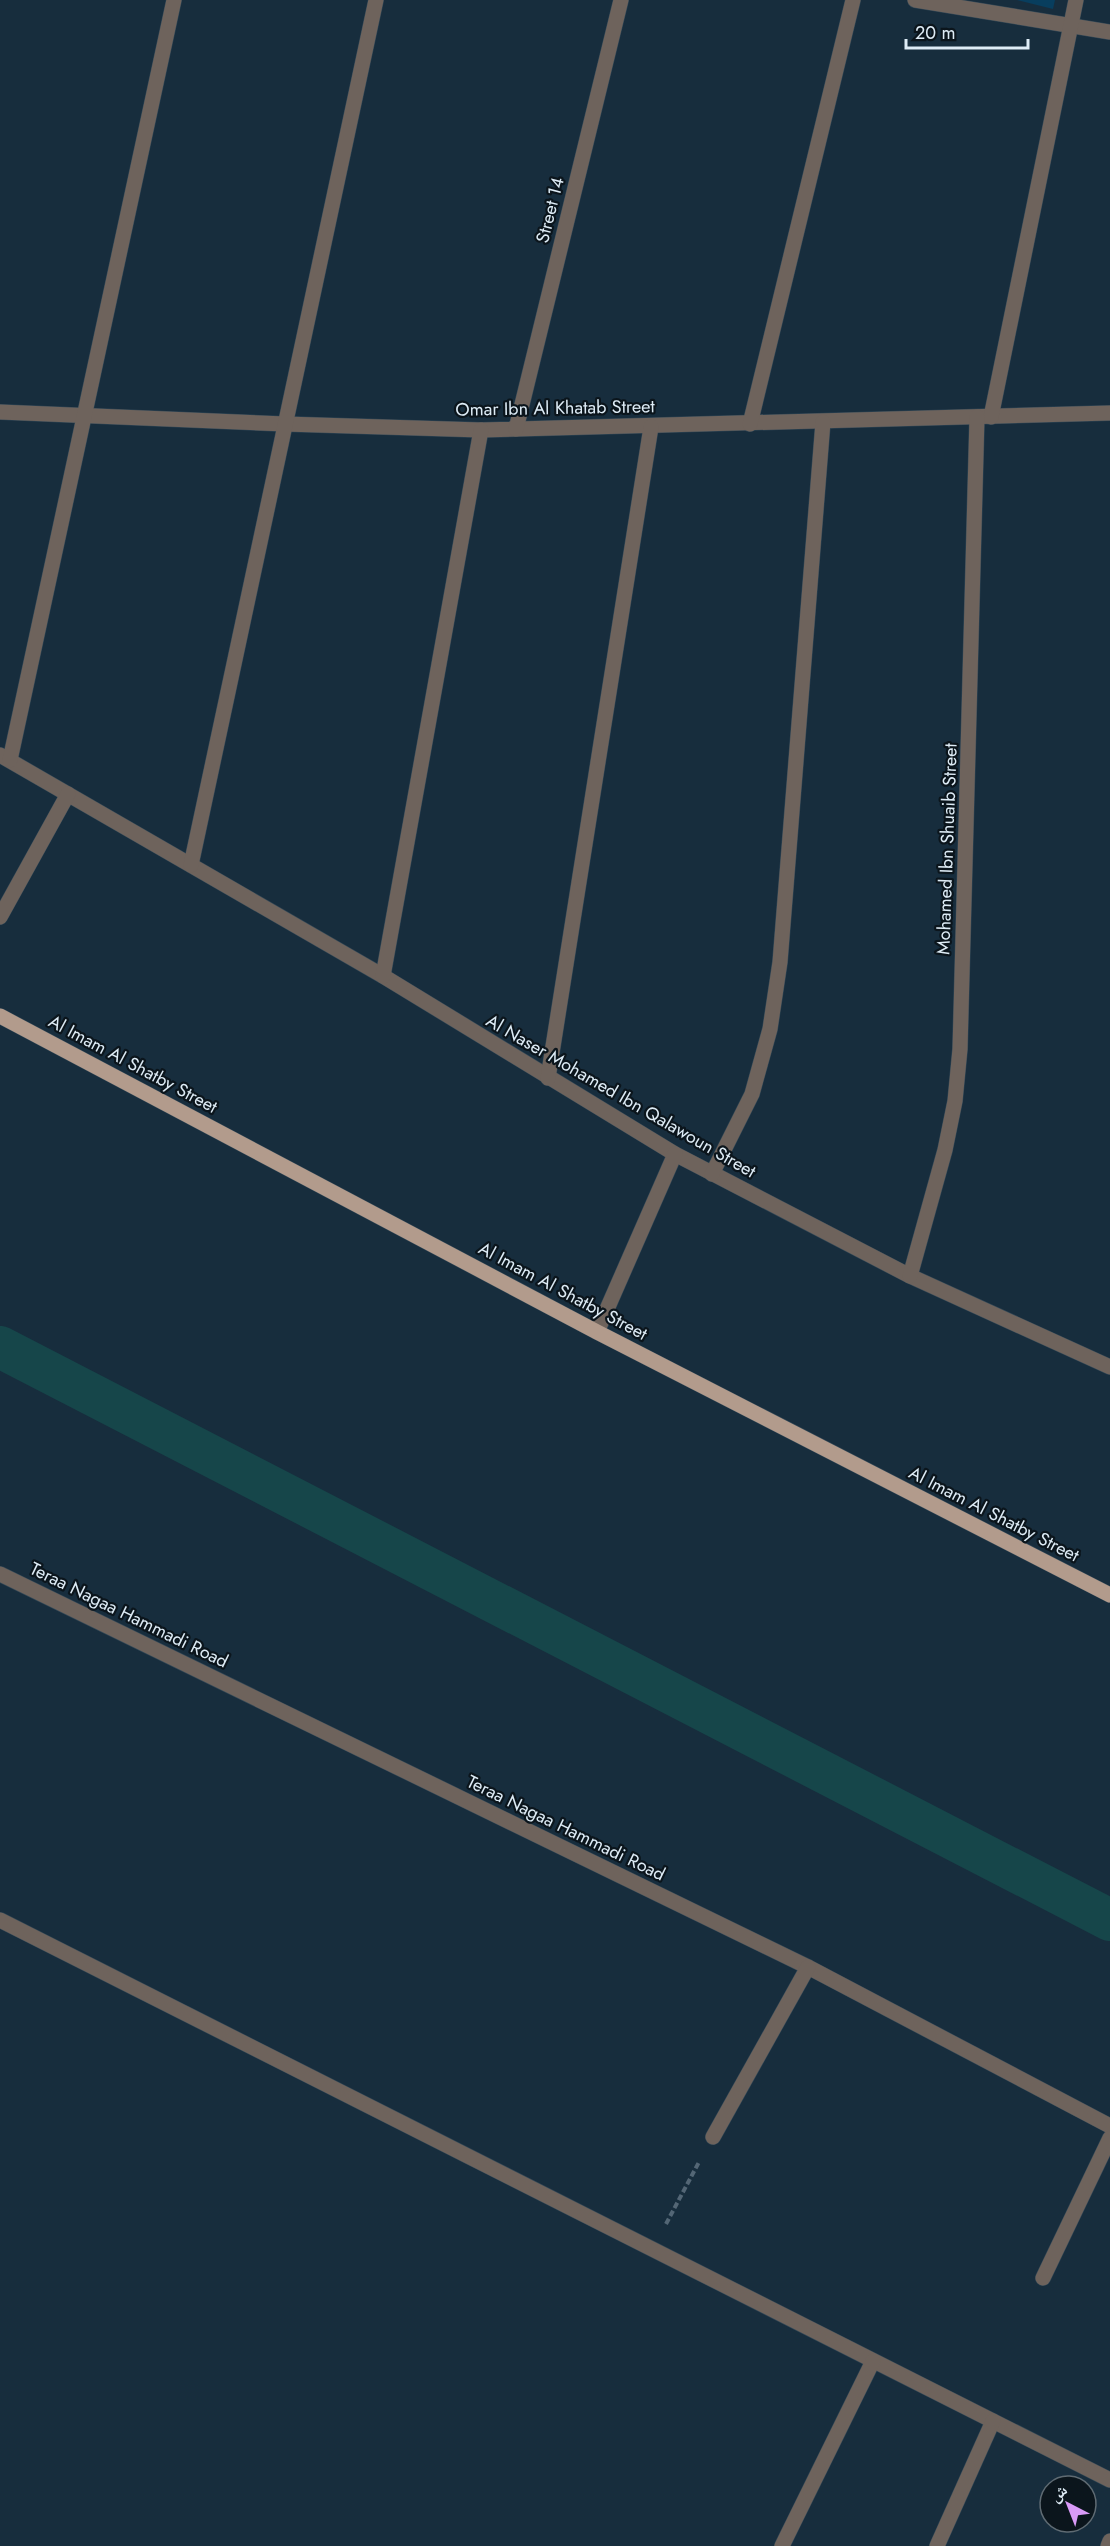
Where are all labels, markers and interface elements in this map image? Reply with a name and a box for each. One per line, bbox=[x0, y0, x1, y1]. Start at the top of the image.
scale bar bbox=[906, 12, 1028, 50]
text: 20 m bbox=[915, 20, 955, 46]
street label: Street 14 bbox=[529, 174, 571, 246]
street label: Omar Ibn Al Khatab Street bbox=[455, 393, 656, 423]
street label: Mohamed Ibn Shuaib Street bbox=[930, 742, 964, 955]
street label: Al Imam Al Shatby Street bbox=[44, 1008, 223, 1120]
street label: Al Naser Mohamed Ibn Qalawoun Street bbox=[481, 1008, 761, 1185]
street label: Al Imam Al Shatby Street bbox=[474, 1235, 653, 1347]
street label: Al Imam Al Shatby Street bbox=[904, 1460, 1084, 1569]
street label: Teraa Nagaa Hammadi Road bbox=[25, 1556, 233, 1674]
street label: Teraa Nagaa Hammadi Road bbox=[462, 1769, 670, 1887]
north arrow bbox=[1038, 2474, 1098, 2534]
text: ش bbox=[1044, 2479, 1072, 2507]

